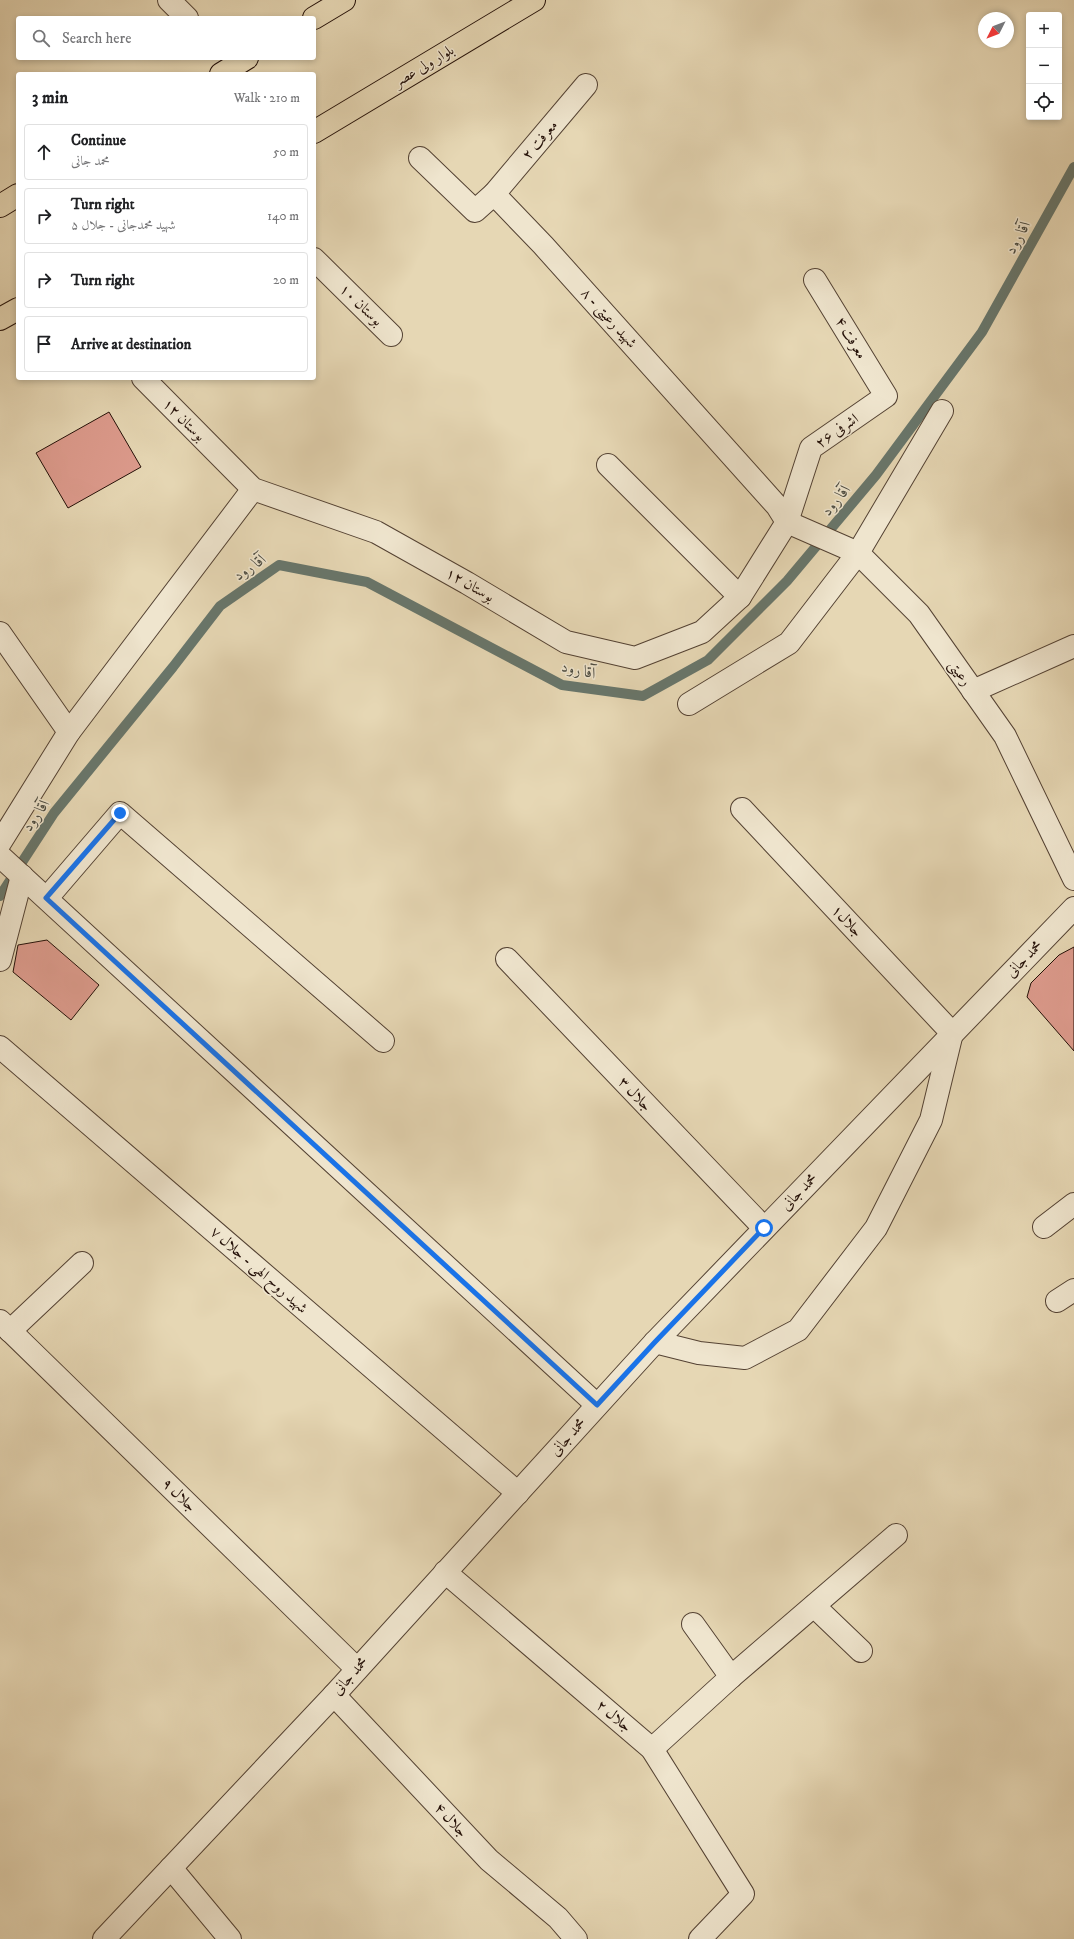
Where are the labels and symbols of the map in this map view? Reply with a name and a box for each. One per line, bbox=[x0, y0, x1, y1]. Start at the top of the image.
north arrow bbox=[978, 12, 1014, 48]
street label: بلوار ولی عصر bbox=[389, 41, 458, 92]
street label: معرفت ۲ bbox=[518, 116, 562, 164]
water label: آقا رود bbox=[1001, 217, 1035, 257]
street label: بوستان ۱۰ bbox=[335, 280, 387, 330]
street label: شهید رعیتی - ۸ bbox=[576, 284, 641, 353]
street label: معرفت ۴ bbox=[831, 313, 871, 363]
street label: بوستان ۱۲ bbox=[159, 395, 210, 446]
street label: اشرفی ۲۶ bbox=[812, 409, 862, 453]
water label: آقا رود bbox=[817, 480, 855, 520]
water label: آقا رود bbox=[230, 549, 270, 585]
street label: بوستان ۱۲ bbox=[442, 564, 498, 607]
water label: آقا رود bbox=[560, 656, 598, 684]
street label: رعیتی bbox=[943, 656, 976, 690]
water label: آقا رود bbox=[18, 795, 54, 835]
route end bbox=[111, 804, 129, 822]
street label: جلال۱ bbox=[827, 901, 867, 941]
street label: محمد جانی bbox=[1002, 936, 1047, 982]
street label: جلال ۳ bbox=[614, 1073, 656, 1115]
street label: محمد جانی bbox=[777, 1169, 822, 1215]
route start bbox=[755, 1219, 773, 1237]
street label: شهید روح الهی - جلال ۷ bbox=[204, 1222, 312, 1320]
street label: محمد جانی bbox=[546, 1414, 590, 1460]
street label: جلال ۹ bbox=[158, 1474, 200, 1516]
street label: محمد جانی bbox=[328, 1653, 372, 1699]
street label: جلال ۲ bbox=[592, 1696, 636, 1736]
street label: جلال ۴ bbox=[430, 1799, 472, 1841]

